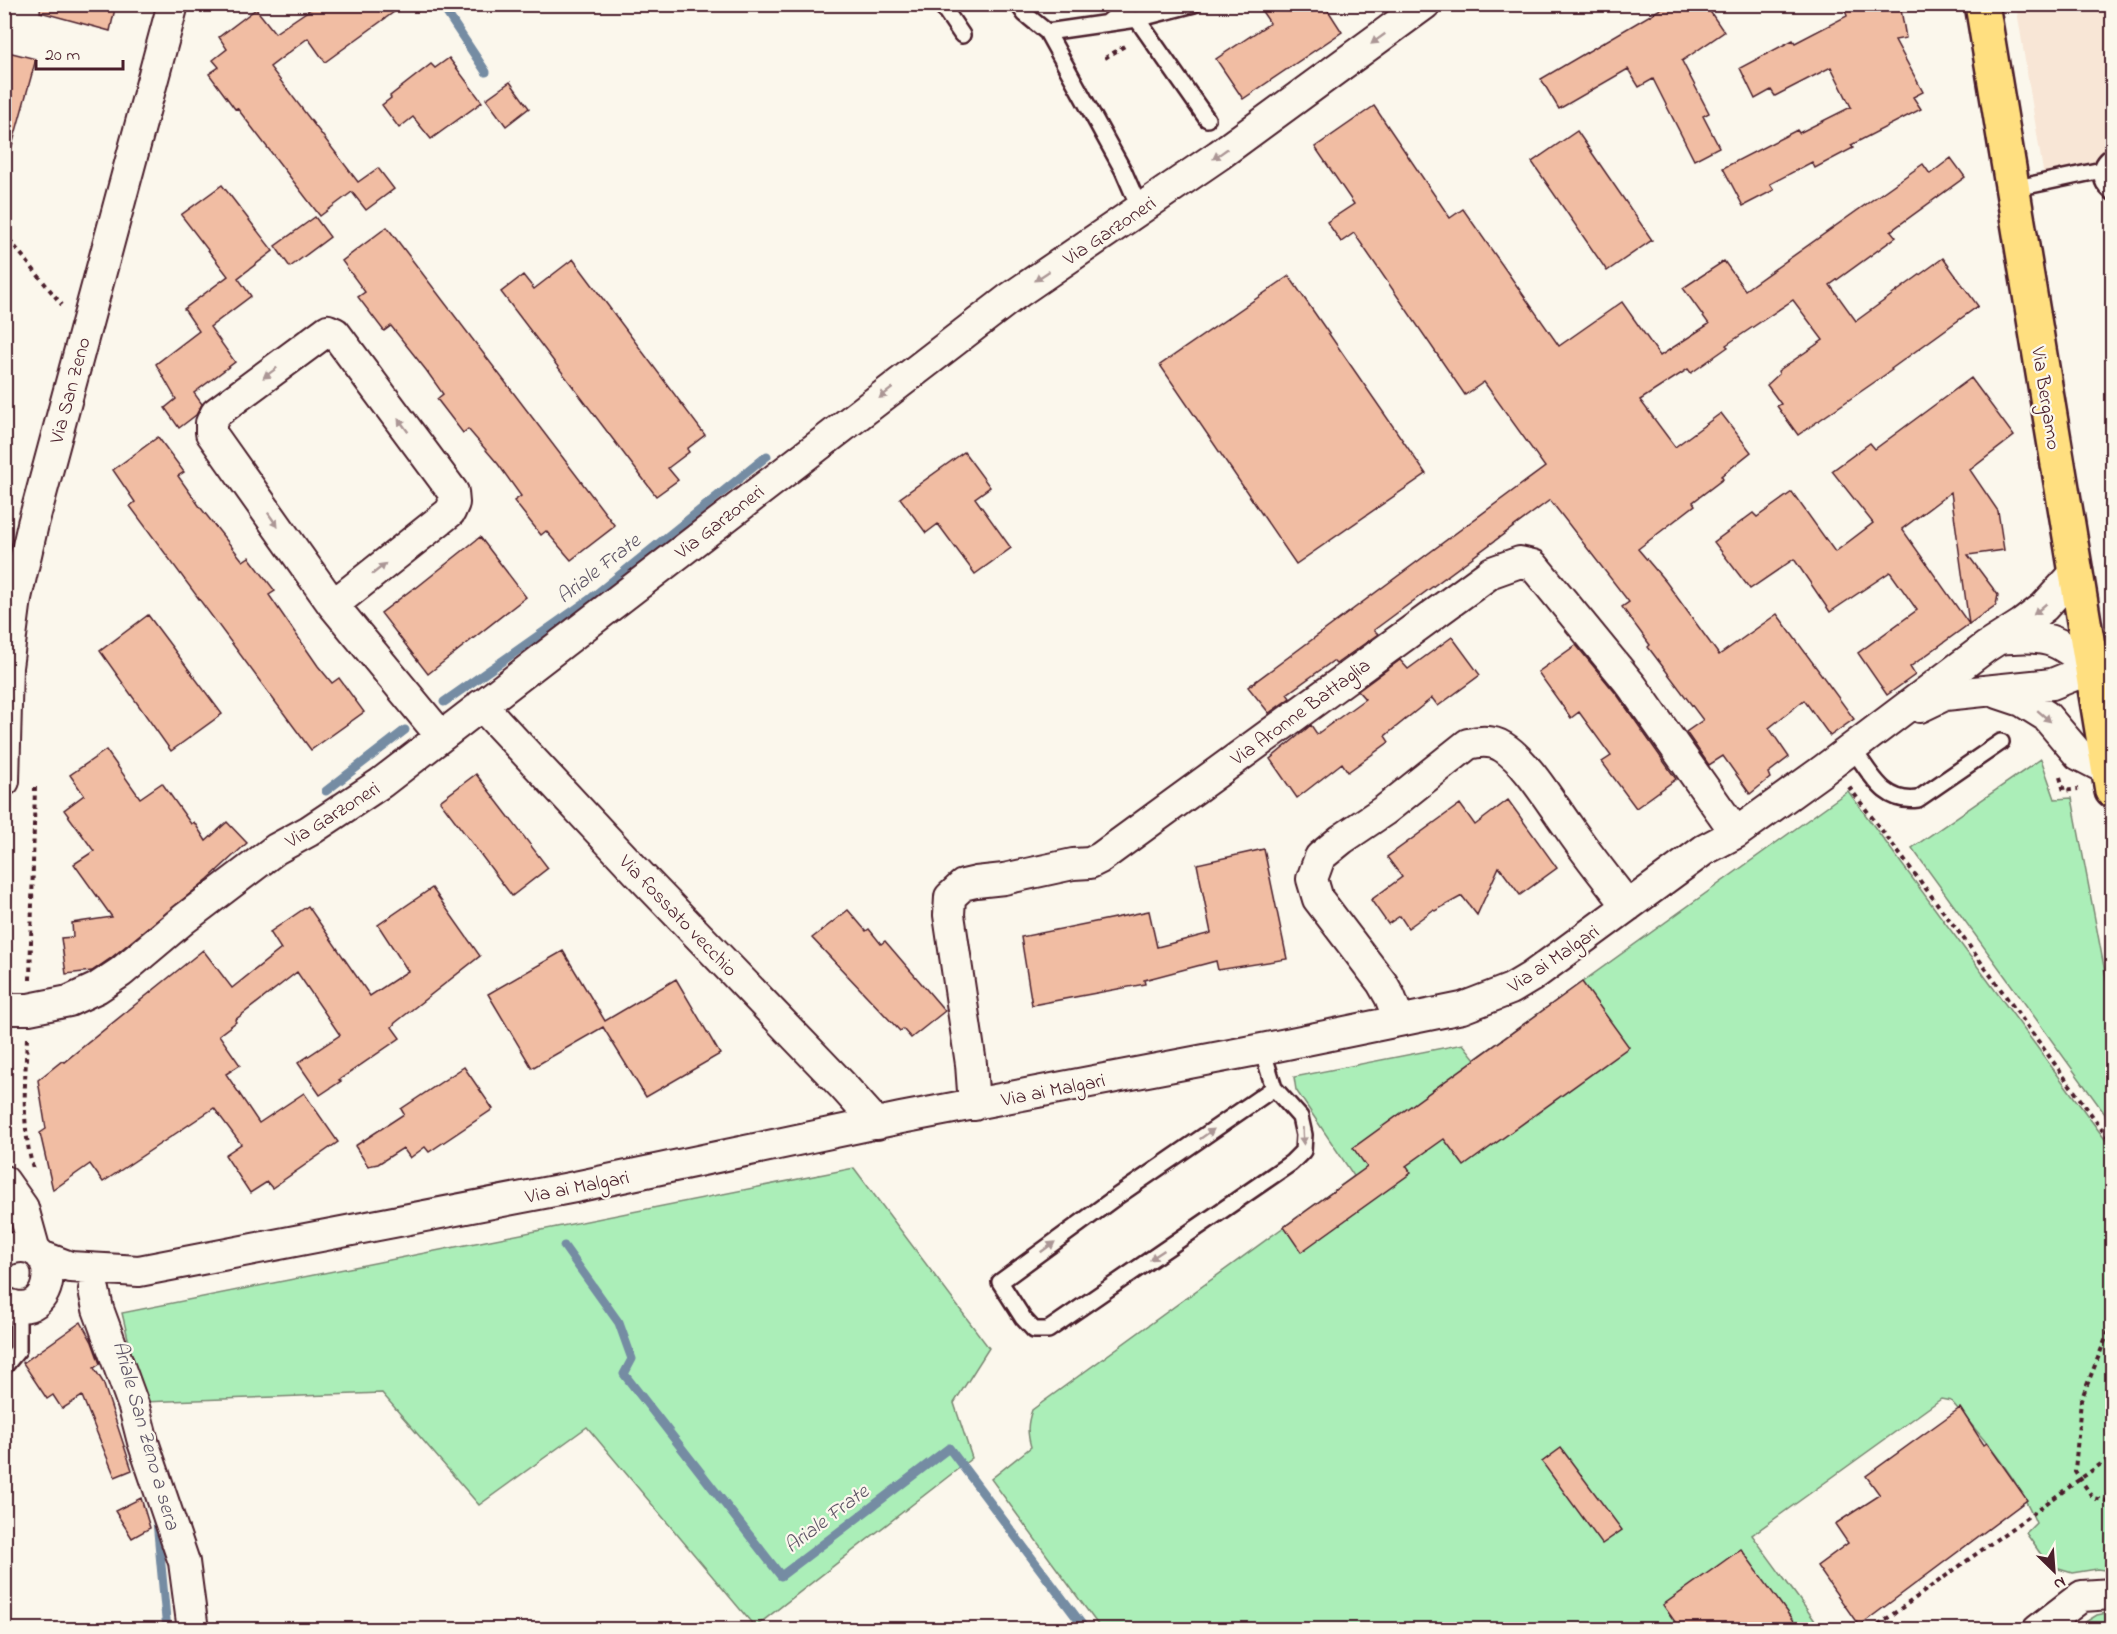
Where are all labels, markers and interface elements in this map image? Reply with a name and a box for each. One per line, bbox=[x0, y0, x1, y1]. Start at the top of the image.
scale bar bbox=[36, 33, 123, 71]
one-way arrow bbox=[1370, 33, 1386, 45]
text: 20 m bbox=[45, 43, 80, 69]
one-way arrow bbox=[1212, 148, 1228, 159]
street label: Via Garzoneri bbox=[1057, 190, 1163, 274]
one-way arrow bbox=[1034, 270, 1050, 281]
street label: Via San Zeno bbox=[43, 334, 100, 448]
street label: Via Bergamo bbox=[2021, 344, 2067, 452]
one-way arrow bbox=[262, 367, 278, 379]
one-way arrow bbox=[878, 387, 894, 400]
one-way arrow bbox=[398, 418, 410, 433]
street label: Via Garzoneri bbox=[669, 479, 772, 568]
one-way arrow bbox=[267, 512, 279, 528]
water label: Ariale Frate bbox=[551, 526, 649, 612]
one-way arrow bbox=[371, 562, 387, 575]
one-way arrow bbox=[2033, 602, 2048, 615]
street label: Via Aronne Battaglia bbox=[1225, 652, 1378, 775]
one-way arrow bbox=[2036, 709, 2051, 722]
street label: Via Garzoneri bbox=[280, 776, 386, 857]
street label: Via fossato vecchio bbox=[610, 848, 743, 984]
street label: Via ai Malgari bbox=[1502, 919, 1607, 1003]
street label: Via ai Malgari bbox=[998, 1067, 1108, 1117]
one-way arrow bbox=[1298, 1127, 1307, 1146]
one-way arrow bbox=[1198, 1128, 1214, 1140]
street label: Via ai Malgari bbox=[522, 1164, 632, 1214]
one-way arrow bbox=[1039, 1241, 1055, 1253]
one-way arrow bbox=[1149, 1249, 1165, 1261]
water label: Ariale San Zeno a sera bbox=[104, 1337, 187, 1534]
water label: Ariale Frate bbox=[779, 1477, 877, 1561]
north arrow bbox=[2024, 1541, 2084, 1601]
text: N bbox=[2049, 1570, 2069, 1596]

